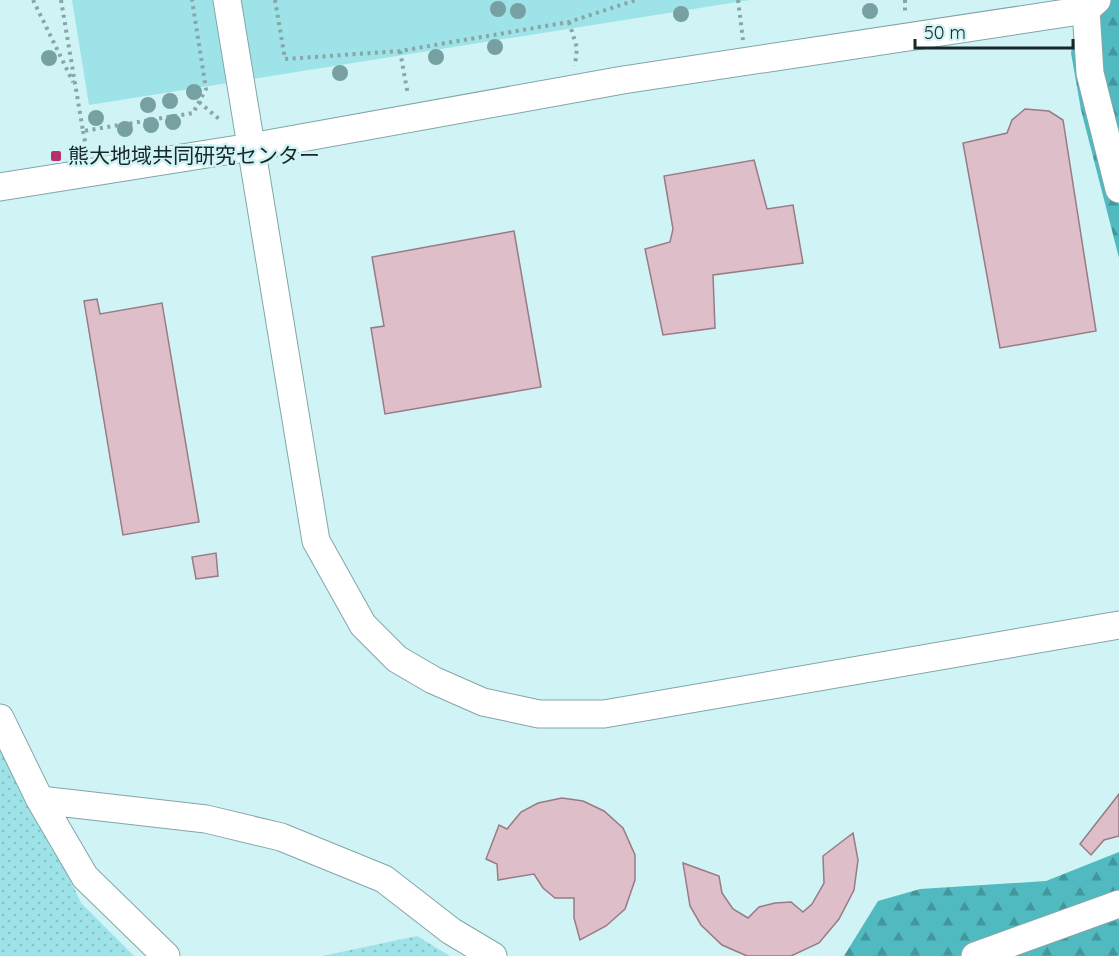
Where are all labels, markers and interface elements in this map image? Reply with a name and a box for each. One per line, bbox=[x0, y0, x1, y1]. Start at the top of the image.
scale bar bbox=[915, 12, 1072, 50]
text: 50 m bbox=[924, 21, 966, 44]
place label: 熊大地域共同研究センター bbox=[68, 142, 320, 168]
marker: 熊大地域共同研究センター bbox=[49, 149, 63, 163]

